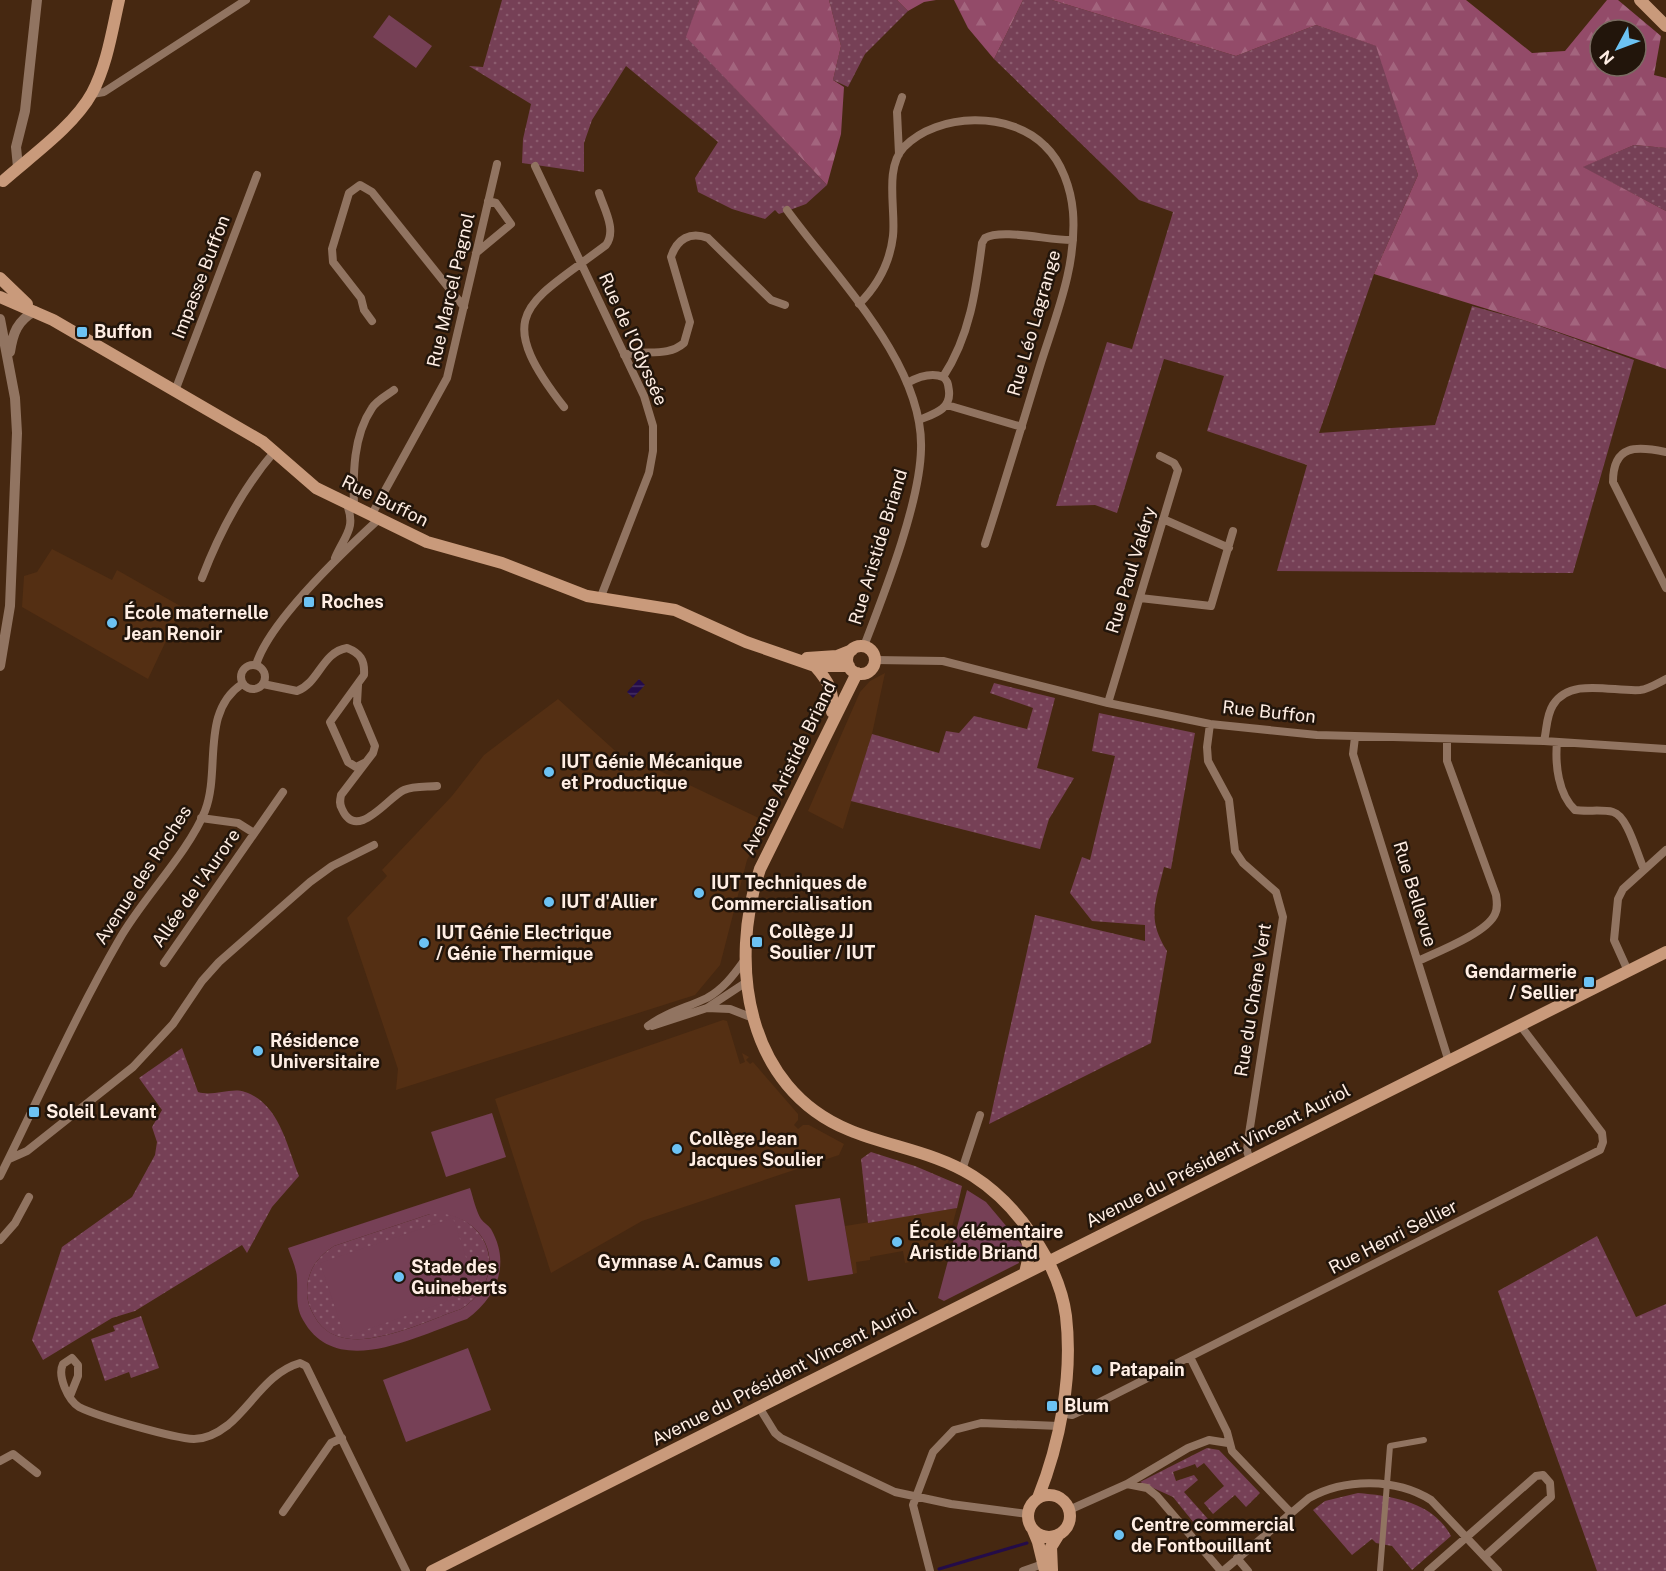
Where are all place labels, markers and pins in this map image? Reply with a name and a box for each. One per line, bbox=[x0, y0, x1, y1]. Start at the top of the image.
place label: Buffon bbox=[94, 321, 152, 342]
marker: Buffon bbox=[75, 325, 89, 339]
place label: Roches bbox=[321, 591, 384, 612]
marker: Roches bbox=[302, 595, 316, 609]
place label: École maternelle Jean Renoir bbox=[124, 601, 269, 644]
marker: École maternelle Jean Renoir bbox=[105, 616, 119, 630]
place label: IUT Génie Mécanique et Productique bbox=[561, 751, 743, 793]
marker: IUT Génie Mécanique et Productique bbox=[542, 765, 556, 779]
place label: IUT Techniques de Commercialisation bbox=[711, 872, 873, 914]
marker: IUT Techniques de Commercialisation bbox=[692, 886, 706, 900]
place label: IUT d'Allier bbox=[561, 891, 658, 912]
marker: IUT d'Allier bbox=[542, 895, 556, 909]
place label: Collège JJ Soulier / IUT bbox=[769, 921, 875, 963]
place label: IUT Génie Electrique / Génie Thermique bbox=[436, 922, 612, 964]
marker: Collège JJ Soulier / IUT bbox=[750, 935, 764, 949]
marker: IUT Génie Electrique / Génie Thermique bbox=[417, 936, 431, 950]
place label: Gendarmerie / Sellier bbox=[1465, 961, 1578, 1003]
marker: Gendarmerie / Sellier bbox=[1582, 975, 1596, 989]
place label: Résidence Universitaire bbox=[270, 1030, 380, 1072]
marker: Résidence Universitaire bbox=[251, 1044, 265, 1058]
place label: Soleil Levant bbox=[46, 1101, 157, 1122]
marker: Soleil Levant bbox=[27, 1105, 41, 1119]
place label: Collège Jean Jacques Soulier bbox=[689, 1128, 824, 1170]
marker: Collège Jean Jacques Soulier bbox=[670, 1142, 684, 1156]
place label: École élémentaire Aristide Briand bbox=[909, 1220, 1063, 1263]
marker: École élémentaire Aristide Briand bbox=[890, 1235, 904, 1249]
place label: Gymnase A. Camus bbox=[597, 1251, 763, 1272]
marker: Gymnase A. Camus bbox=[768, 1255, 782, 1269]
place label: Stade des Guineberts bbox=[411, 1256, 507, 1298]
marker: Stade des Guineberts bbox=[392, 1270, 406, 1284]
place label: Patapain bbox=[1109, 1359, 1185, 1380]
marker: Patapain bbox=[1090, 1363, 1104, 1377]
place label: Blum bbox=[1064, 1395, 1109, 1416]
marker: Blum bbox=[1045, 1399, 1059, 1413]
place label: Centre commercial de Fontbouillant bbox=[1131, 1514, 1295, 1556]
marker: Centre commercial de Fontbouillant bbox=[1112, 1528, 1126, 1542]

